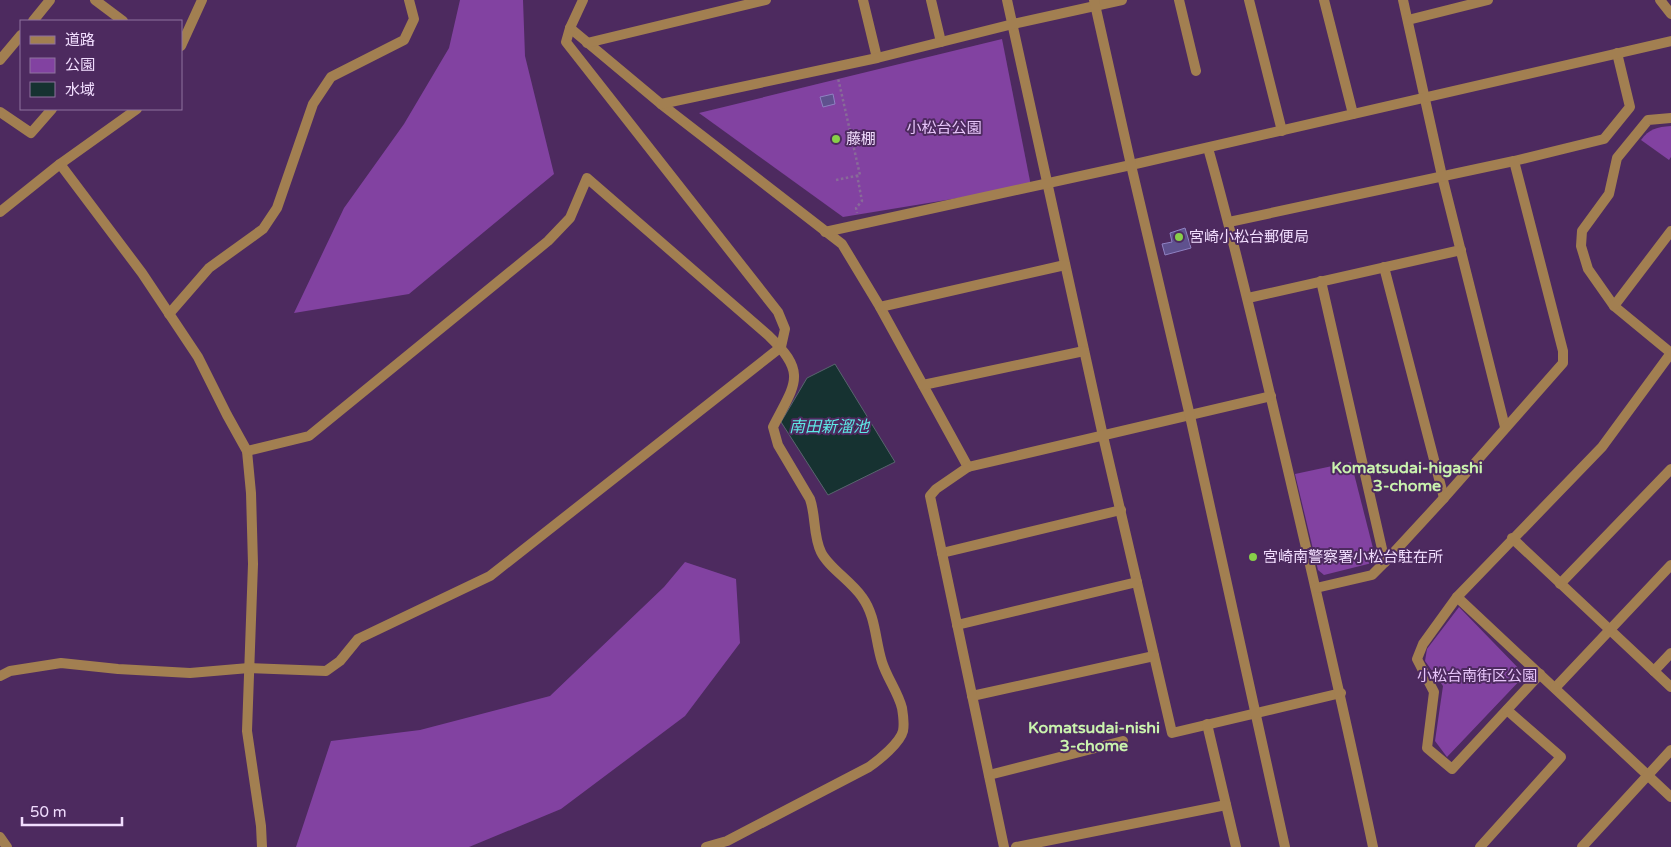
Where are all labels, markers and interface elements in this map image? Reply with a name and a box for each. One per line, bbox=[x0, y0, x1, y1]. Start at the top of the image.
legend bbox=[20, 20, 182, 110]
text: 道路 bbox=[65, 31, 95, 49]
text: 公園 bbox=[65, 56, 95, 74]
text: 水域 bbox=[65, 81, 95, 99]
park label: 小松台公園 bbox=[906, 119, 982, 137]
place label: 藤棚 bbox=[846, 130, 876, 148]
marker: 藤棚 bbox=[830, 133, 842, 145]
place label: 宮崎小松台郵便局 bbox=[1189, 228, 1309, 246]
marker: 宮崎小松台郵便局 bbox=[1173, 231, 1185, 243]
water label: 南田新溜池 bbox=[789, 417, 871, 437]
district label: Komatsudai-higashi 3-chome bbox=[1331, 458, 1483, 496]
place label: 宮崎南警察署小松台駐在所 bbox=[1263, 548, 1443, 566]
marker: 宮崎南警察署小松台駐在所 bbox=[1247, 551, 1259, 563]
park label: 小松台南街区公園 bbox=[1417, 667, 1537, 685]
district label: Komatsudai-nishi 3-chome bbox=[1028, 718, 1160, 756]
scale bar bbox=[22, 794, 122, 826]
text: 50 m bbox=[30, 803, 67, 821]

